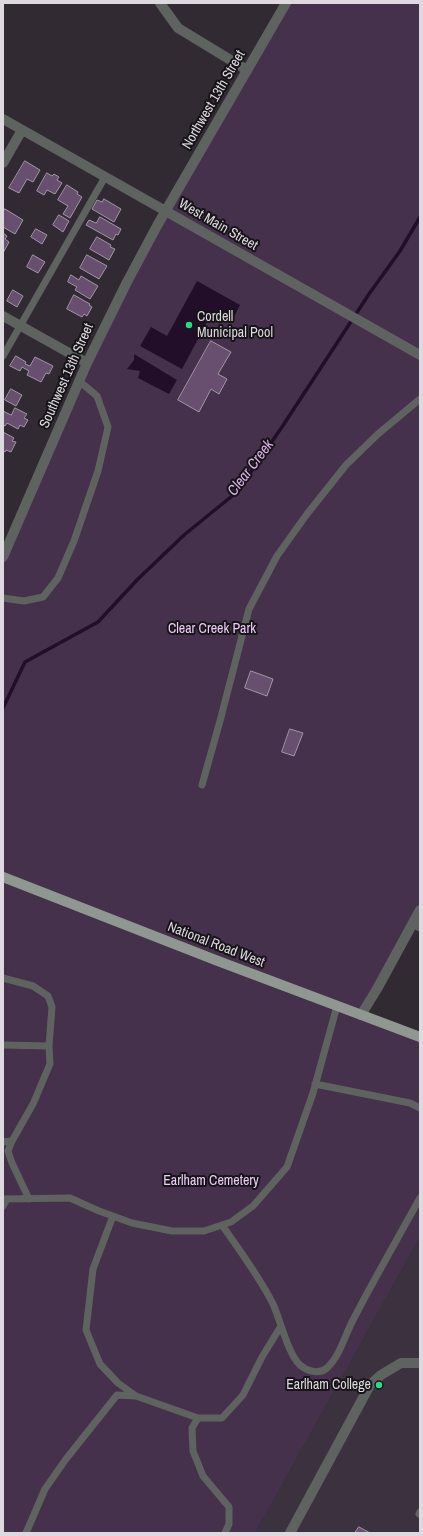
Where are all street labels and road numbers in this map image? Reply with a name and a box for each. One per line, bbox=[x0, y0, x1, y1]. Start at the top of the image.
street label: Northwest 13th Street bbox=[179, 48, 249, 152]
street label: West Main Street bbox=[175, 196, 261, 254]
street label: Southwest 13th Street bbox=[36, 321, 98, 431]
street label: National Road West bbox=[165, 919, 267, 971]

